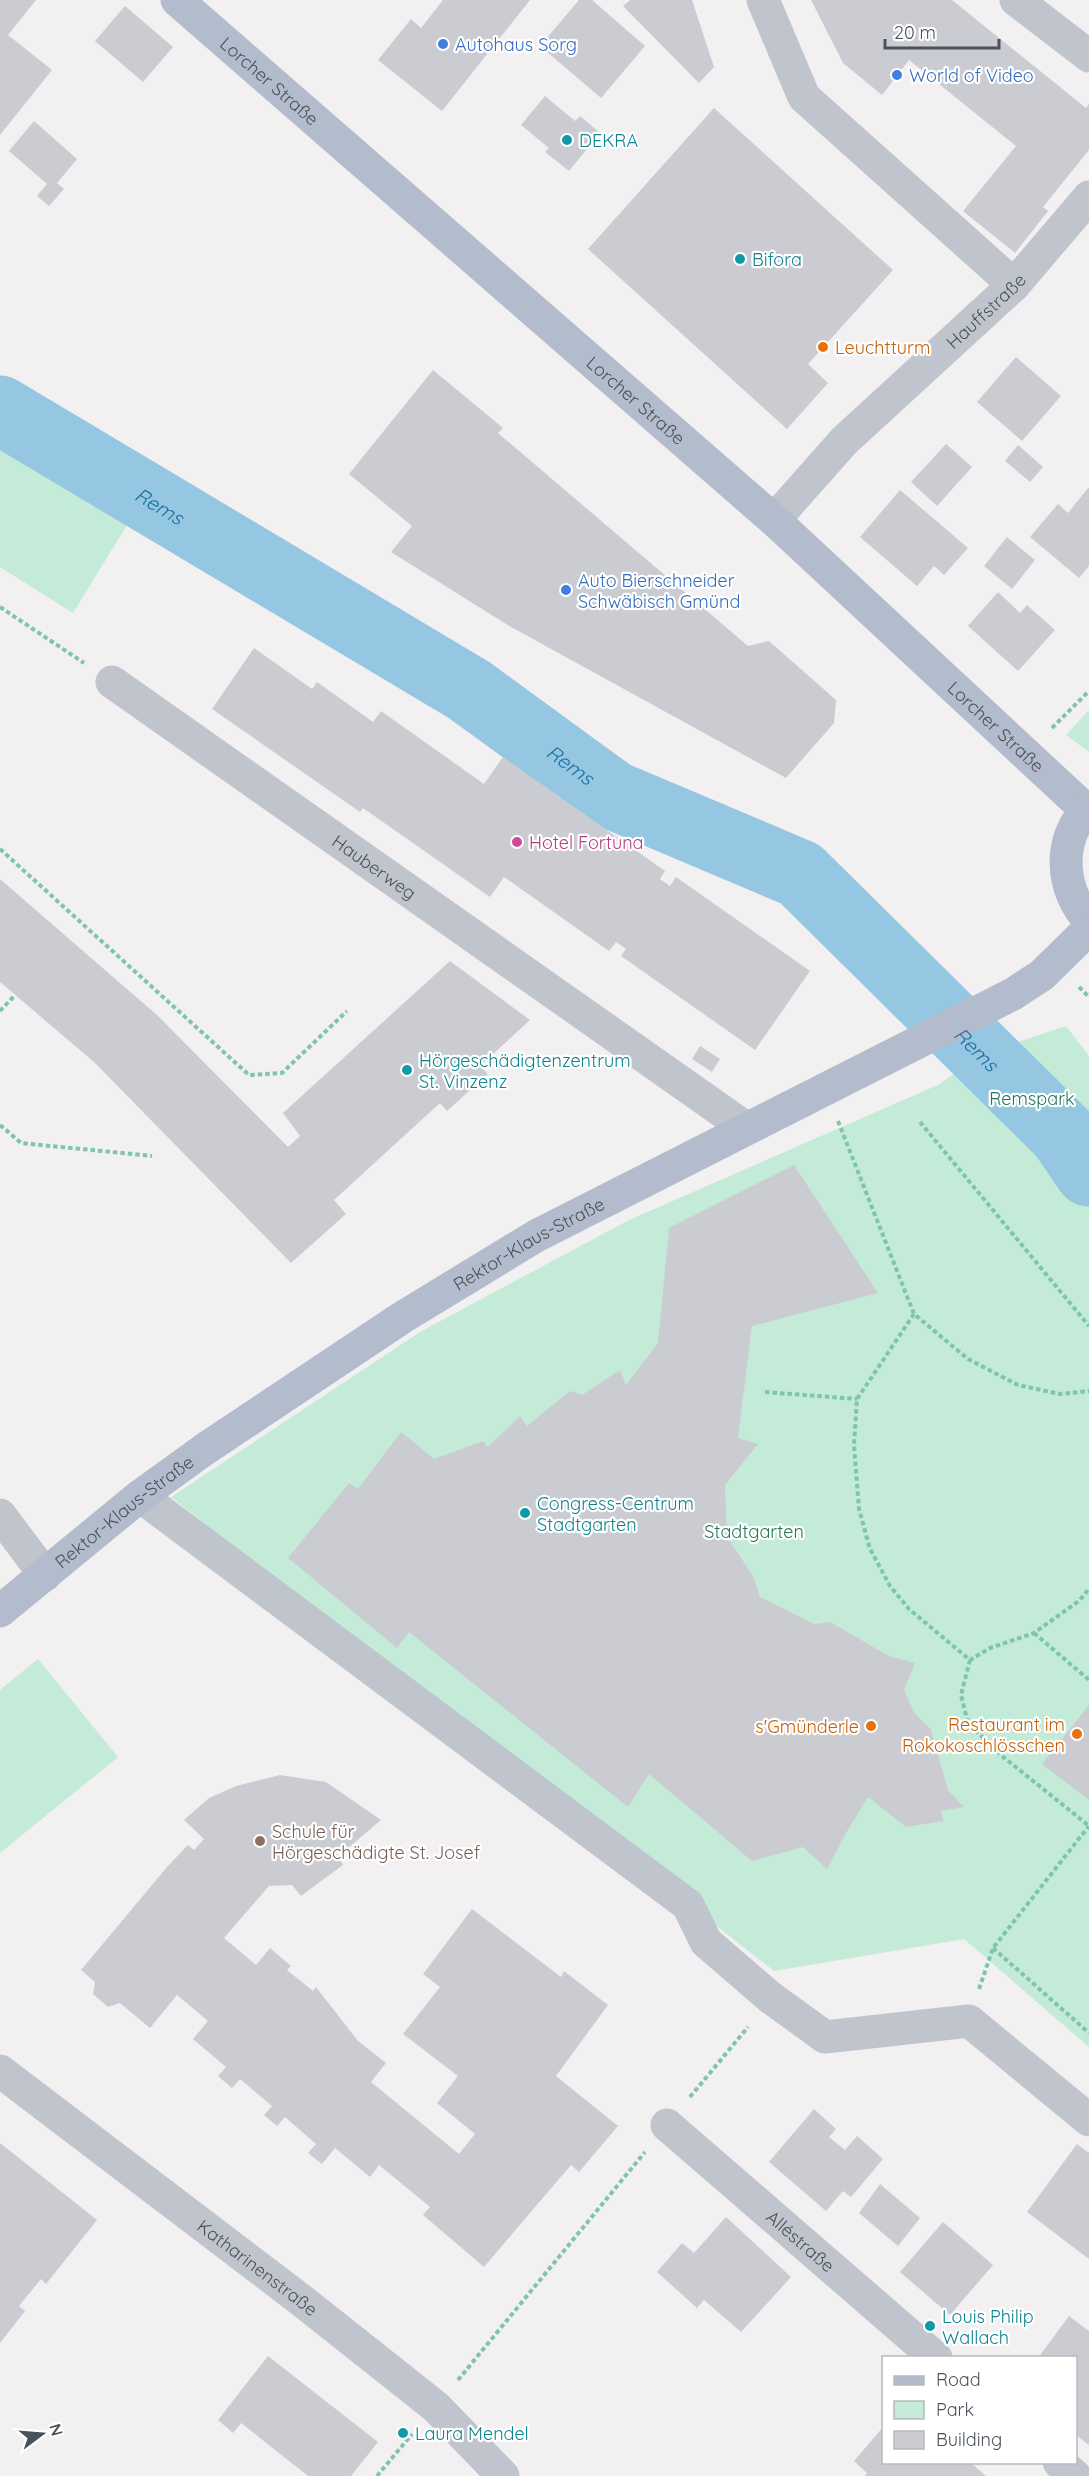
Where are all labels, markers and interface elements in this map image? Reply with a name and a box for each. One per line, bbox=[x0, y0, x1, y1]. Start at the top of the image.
scale bar bbox=[885, 12, 999, 50]
text: 20 m bbox=[894, 21, 936, 44]
street label: Lorcher Straße bbox=[216, 32, 324, 130]
place label: Autohaus Sorg bbox=[455, 33, 577, 56]
marker: Autohaus Sorg bbox=[436, 37, 450, 51]
place label: World of Video bbox=[909, 64, 1034, 87]
marker: World of Video bbox=[890, 68, 904, 82]
place label: DEKRA bbox=[579, 129, 638, 152]
marker: DEKRA bbox=[560, 133, 574, 147]
place label: Bifora bbox=[752, 248, 802, 271]
marker: Bifora bbox=[733, 252, 747, 266]
street label: Hauffstraße bbox=[941, 269, 1030, 353]
place label: Leuchtturm bbox=[835, 336, 930, 359]
marker: Leuchtturm bbox=[816, 340, 830, 354]
street label: Lorcher Straße bbox=[582, 351, 690, 449]
water label: Rems bbox=[131, 481, 190, 530]
place label: Auto Bierschneider Schwäbisch Gmünd bbox=[578, 569, 740, 613]
marker: Auto Bierschneider Schwäbisch Gmünd bbox=[559, 583, 573, 597]
street label: Lorcher Straße bbox=[943, 676, 1049, 777]
water label: Rems bbox=[542, 739, 600, 791]
street label: Hauberweg bbox=[328, 829, 421, 904]
place label: Hotel Fortuna bbox=[529, 831, 643, 854]
marker: Hotel Fortuna bbox=[510, 835, 524, 849]
water label: Rems bbox=[949, 1021, 1005, 1077]
place label: Hörgeschädigtenzentrum St. Vinzenz bbox=[419, 1049, 631, 1093]
marker: Hörgeschädigtenzentrum St. Vinzenz bbox=[400, 1063, 414, 1077]
park label: Remspark bbox=[989, 1087, 1075, 1110]
street label: Rektor-Klaus-Straße bbox=[449, 1192, 608, 1295]
street label: Rektor-Klaus-Straße bbox=[50, 1450, 198, 1573]
place label: Congress-Centrum Stadtgarten bbox=[537, 1492, 694, 1536]
marker: Congress-Centrum Stadtgarten bbox=[518, 1506, 532, 1520]
park label: Stadtgarten bbox=[704, 1520, 804, 1543]
place label: Restaurant im Rokokoschlösschen bbox=[902, 1713, 1065, 1757]
place label: s'Gmünderle bbox=[755, 1715, 859, 1738]
marker: s'Gmünderle bbox=[864, 1719, 878, 1733]
marker: Restaurant im Rokokoschlösschen bbox=[1070, 1727, 1084, 1741]
place label: Schule für Hörgeschädigte St. Josef bbox=[272, 1820, 481, 1864]
marker: Schule für Hörgeschädigte St. Josef bbox=[253, 1834, 267, 1848]
street label: Alléstraße bbox=[762, 2205, 840, 2277]
street label: Katharinenstraße bbox=[193, 2214, 323, 2321]
place label: Louis Philip Wallach bbox=[942, 2305, 1034, 2349]
marker: Louis Philip Wallach bbox=[923, 2319, 937, 2333]
legend bbox=[882, 2356, 1077, 2464]
text: Road bbox=[936, 2368, 981, 2391]
text: Park bbox=[936, 2398, 974, 2421]
north arrow bbox=[12, 2404, 72, 2464]
text: N bbox=[45, 2421, 68, 2438]
place label: Laura Mendel bbox=[415, 2422, 529, 2445]
marker: Laura Mendel bbox=[396, 2426, 410, 2440]
text: Building bbox=[936, 2428, 1002, 2451]

